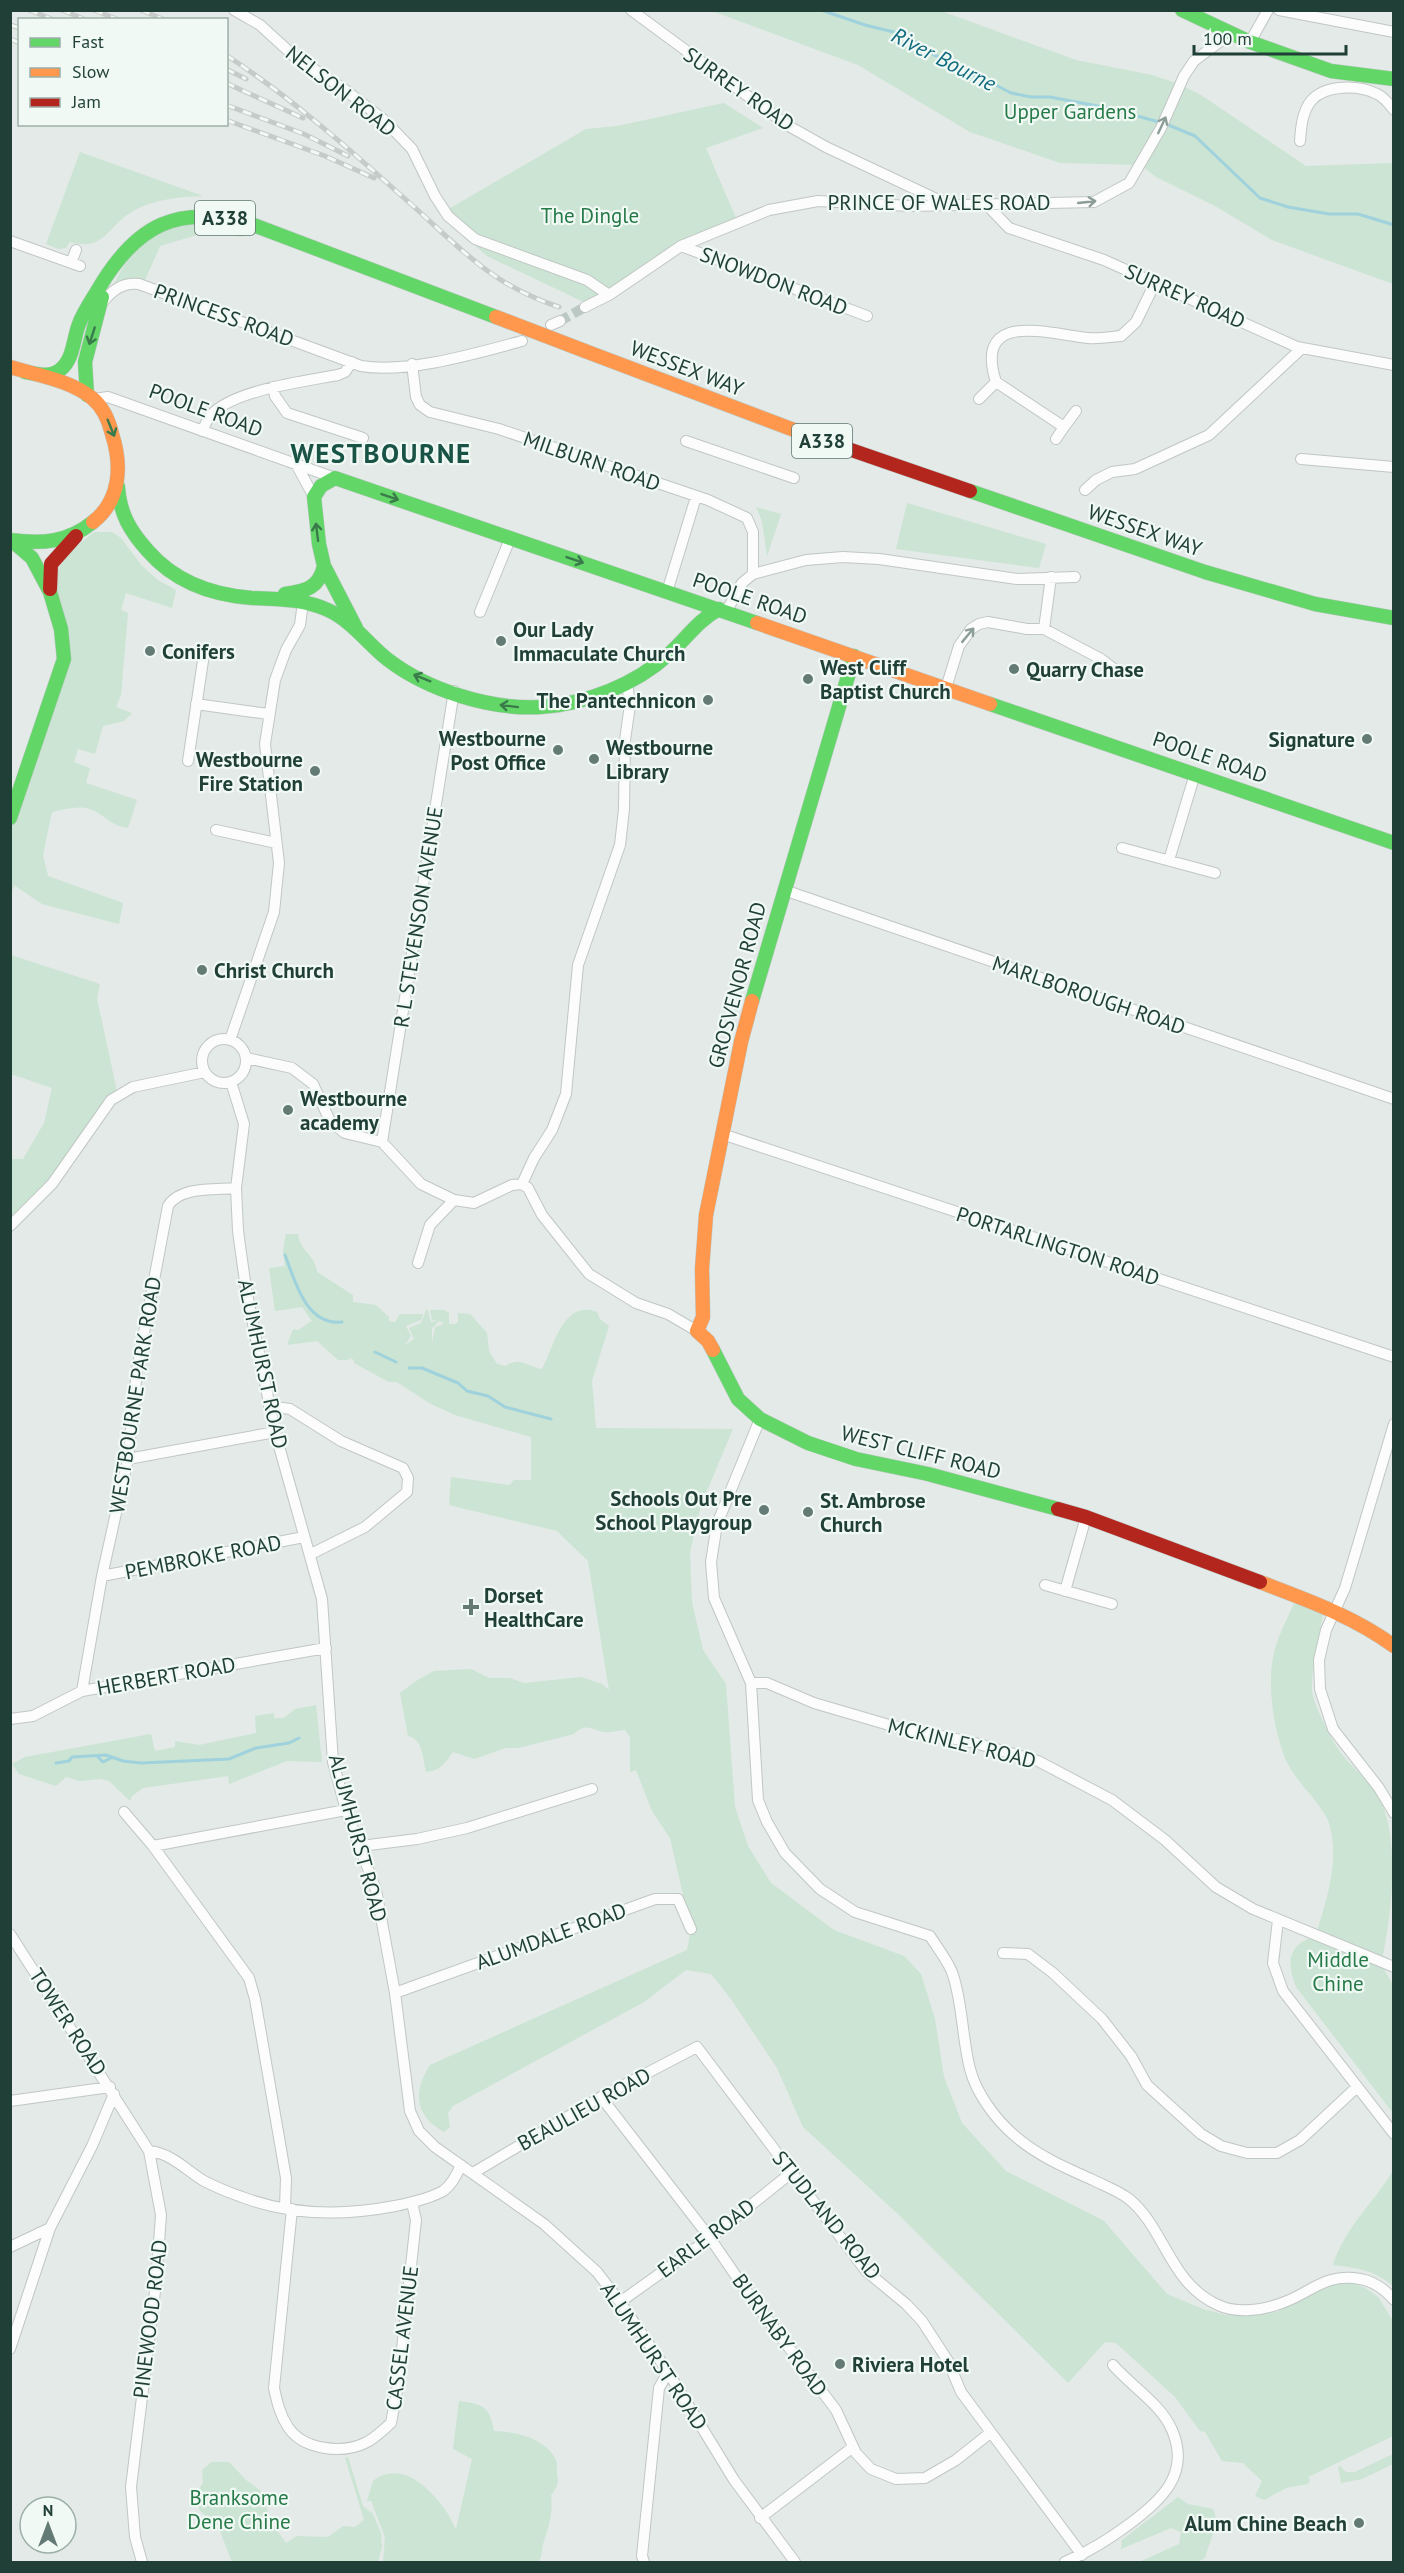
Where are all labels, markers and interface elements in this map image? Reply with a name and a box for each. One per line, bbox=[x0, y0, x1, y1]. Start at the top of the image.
legend bbox=[18, 18, 228, 126]
scale bar bbox=[1194, 18, 1346, 56]
water label: River Bourne bbox=[887, 21, 1002, 98]
text: 100 m bbox=[1203, 27, 1252, 50]
text: Fast bbox=[72, 30, 104, 53]
street label: NELSON ROAD bbox=[280, 39, 402, 143]
street label: SURREY ROAD bbox=[678, 41, 800, 137]
text: Slow bbox=[72, 60, 110, 83]
text: Jam bbox=[71, 90, 101, 113]
park label: Upper Gardens bbox=[1004, 98, 1136, 125]
one-way arrow bbox=[1156, 116, 1168, 134]
street label: PRINCE OF WALES ROAD bbox=[827, 189, 1051, 216]
one-way arrow bbox=[1077, 196, 1097, 207]
road number: A338 bbox=[195, 201, 255, 235]
park label: The Dingle bbox=[541, 202, 639, 229]
street label: SNOWDON ROAD bbox=[696, 240, 852, 322]
street label: SURREY ROAD bbox=[1120, 257, 1250, 335]
street label: PRINCESS ROAD bbox=[150, 277, 298, 353]
one-way arrow bbox=[86, 326, 97, 345]
street label: WESSEX WAY bbox=[627, 334, 748, 402]
street label: POOLE ROAD bbox=[145, 377, 267, 443]
one-way arrow bbox=[106, 418, 117, 437]
road number: A338 bbox=[792, 424, 852, 458]
street label: MILBURN ROAD bbox=[520, 425, 664, 497]
district label: WESTBOURNE bbox=[290, 436, 472, 470]
one-way arrow bbox=[380, 493, 399, 504]
street label: WESSEX WAY bbox=[1084, 498, 1206, 562]
one-way arrow bbox=[312, 522, 323, 542]
one-way arrow bbox=[565, 556, 584, 567]
street label: POOLE ROAD bbox=[689, 566, 811, 630]
place label: Our Lady Immaculate Church bbox=[513, 616, 686, 667]
one-way arrow bbox=[962, 627, 975, 643]
marker: Our Lady Immaculate Church bbox=[494, 634, 508, 648]
place label: Conifers bbox=[162, 638, 235, 665]
marker: Conifers bbox=[143, 644, 157, 658]
place label: West Cliff Baptist Church bbox=[820, 654, 951, 705]
place label: Quarry Chase bbox=[1026, 656, 1144, 683]
marker: Quarry Chase bbox=[1007, 662, 1021, 676]
one-way arrow bbox=[413, 672, 432, 683]
marker: West Cliff Baptist Church bbox=[801, 672, 815, 686]
place label: The Pantechnicon bbox=[537, 687, 696, 714]
marker: The Pantechnicon bbox=[701, 693, 715, 707]
one-way arrow bbox=[500, 700, 520, 711]
place label: Westbourne Post Office bbox=[439, 725, 546, 776]
street label: POOLE ROAD bbox=[1149, 725, 1271, 789]
place label: Signature bbox=[1268, 726, 1355, 753]
marker: Signature bbox=[1360, 732, 1374, 746]
place label: Westbourne Library bbox=[606, 734, 713, 785]
marker: Westbourne Post Office bbox=[551, 743, 565, 757]
place label: Westbourne Fire Station bbox=[196, 746, 303, 797]
marker: Westbourne Library bbox=[587, 752, 601, 766]
marker: Westbourne Fire Station bbox=[308, 764, 322, 778]
street label: R L STEVENSON AVENUE bbox=[387, 805, 449, 1029]
street label: GROSVENOR ROAD bbox=[702, 899, 772, 1071]
street label: MARLBOROUGH ROAD bbox=[989, 949, 1189, 1041]
place label: Christ Church bbox=[214, 957, 334, 984]
marker: Christ Church bbox=[195, 963, 209, 977]
place label: Westbourne academy bbox=[300, 1085, 407, 1136]
marker: Westbourne academy bbox=[281, 1103, 295, 1117]
street label: PORTARLINGTON ROAD bbox=[953, 1200, 1163, 1292]
street label: WESTBOURNE PARK ROAD bbox=[103, 1275, 167, 1515]
street label: ALUMHURST ROAD bbox=[232, 1277, 294, 1451]
street label: WEST CLIFF ROAD bbox=[838, 1419, 1004, 1485]
place label: Schools Out Pre School Playgroup bbox=[595, 1485, 752, 1536]
place label: St. Ambrose Church bbox=[820, 1487, 926, 1538]
marker: Schools Out Pre School Playgroup bbox=[757, 1503, 771, 1517]
marker: St. Ambrose Church bbox=[801, 1505, 815, 1519]
street label: PEMBROKE ROAD bbox=[122, 1529, 284, 1585]
place label: Dorset HealthCare bbox=[484, 1582, 584, 1633]
marker: Dorset HealthCare bbox=[462, 1598, 480, 1616]
street label: HERBERT ROAD bbox=[94, 1651, 238, 1701]
street label: MCKINLEY ROAD bbox=[885, 1712, 1039, 1774]
street label: ALUMHURST ROAD bbox=[323, 1751, 393, 1925]
street label: ALUMDALE ROAD bbox=[472, 1896, 630, 1976]
park label: Middle Chine bbox=[1307, 1946, 1369, 1997]
street label: TOWER ROAD bbox=[23, 1963, 113, 2081]
street label: BEAULIEU ROAD bbox=[513, 2061, 655, 2157]
street label: STUDLAND ROAD bbox=[767, 2145, 887, 2285]
street label: EARLE ROAD bbox=[652, 2193, 760, 2283]
street label: PINEWOOD ROAD bbox=[127, 2238, 173, 2400]
street label: CASSEL AVENUE bbox=[380, 2264, 424, 2412]
street label: BURNABY ROAD bbox=[726, 2268, 834, 2402]
street label: ALUMHURST ROAD bbox=[595, 2277, 713, 2435]
place label: Riviera Hotel bbox=[852, 2351, 970, 2378]
marker: Riviera Hotel bbox=[833, 2357, 847, 2371]
park label: Branksome Dene Chine bbox=[187, 2484, 291, 2535]
north arrow bbox=[18, 2495, 78, 2555]
text: N bbox=[43, 2500, 53, 2520]
place label: Alum Chine Beach bbox=[1185, 2510, 1347, 2537]
marker: Alum Chine Beach bbox=[1352, 2516, 1366, 2530]

